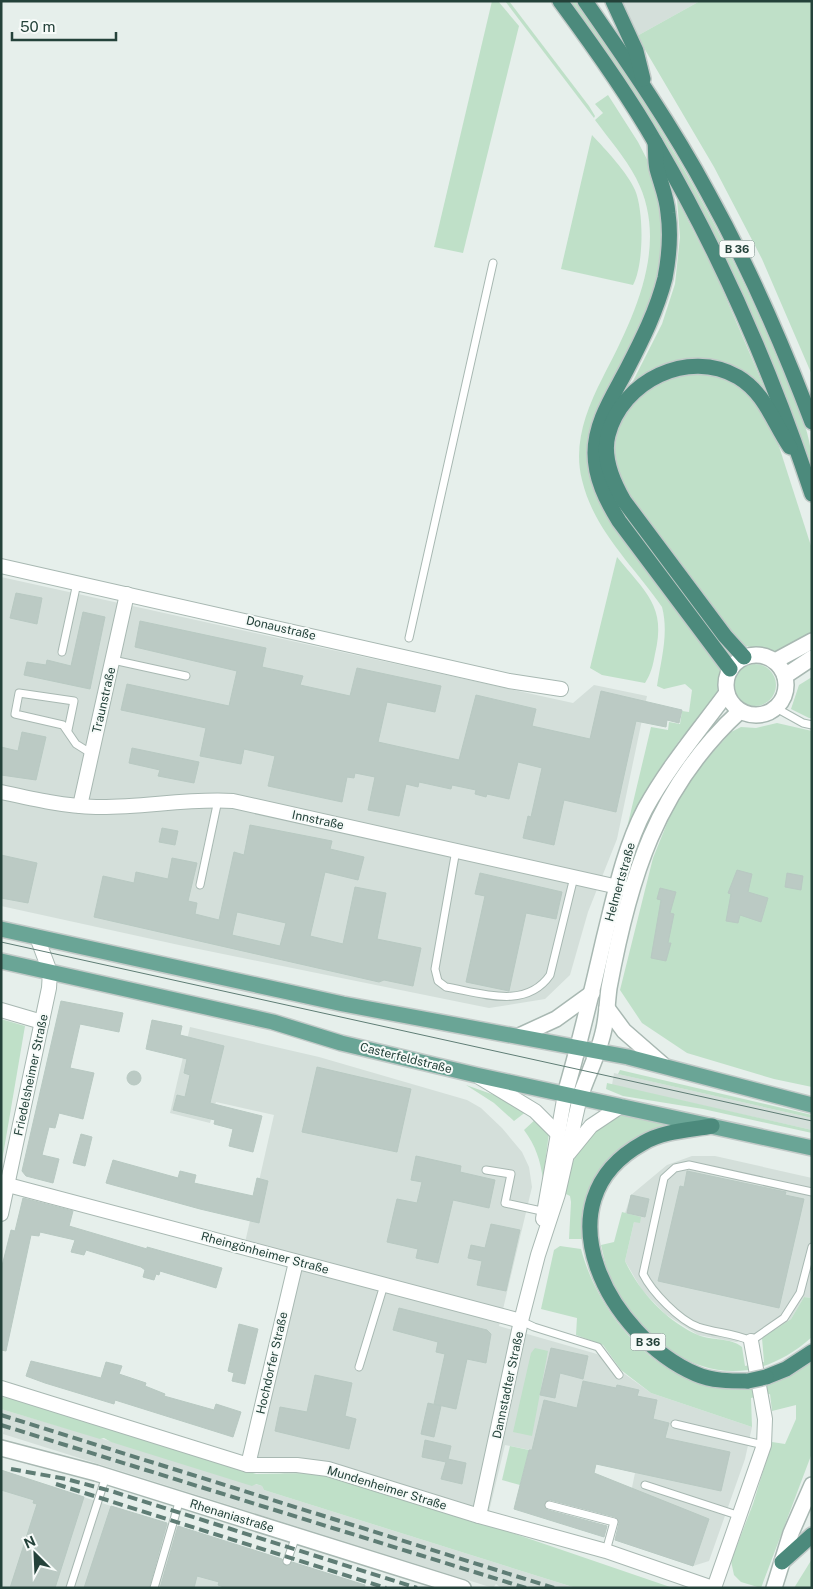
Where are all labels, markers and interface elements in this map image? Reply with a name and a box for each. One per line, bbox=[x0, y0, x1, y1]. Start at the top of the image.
scale bar bbox=[12, 10, 116, 42]
text: 50 m bbox=[20, 18, 55, 35]
road number: B 36 bbox=[720, 240, 754, 258]
street label: Donaustraße bbox=[245, 613, 317, 643]
street label: Traunstraße bbox=[90, 665, 118, 734]
street label: Innstraße bbox=[291, 808, 345, 832]
street label: Helmertstraße bbox=[602, 841, 638, 923]
street label: Friedelsheimer Straße bbox=[11, 1013, 51, 1137]
street label: Casterfeldstraße bbox=[359, 1040, 454, 1076]
street label: Rheingönheimer Straße bbox=[200, 1229, 331, 1277]
street label: Hochdorfer Straße bbox=[253, 1310, 291, 1416]
street label: Dannstadter Straße bbox=[490, 1330, 526, 1440]
road number: B 36 bbox=[630, 1334, 666, 1350]
street label: Mundenheimer Straße bbox=[325, 1463, 449, 1513]
street label: Rhenaniastraße bbox=[188, 1497, 276, 1536]
north arrow bbox=[10, 1529, 60, 1579]
text: N bbox=[21, 1533, 38, 1552]

